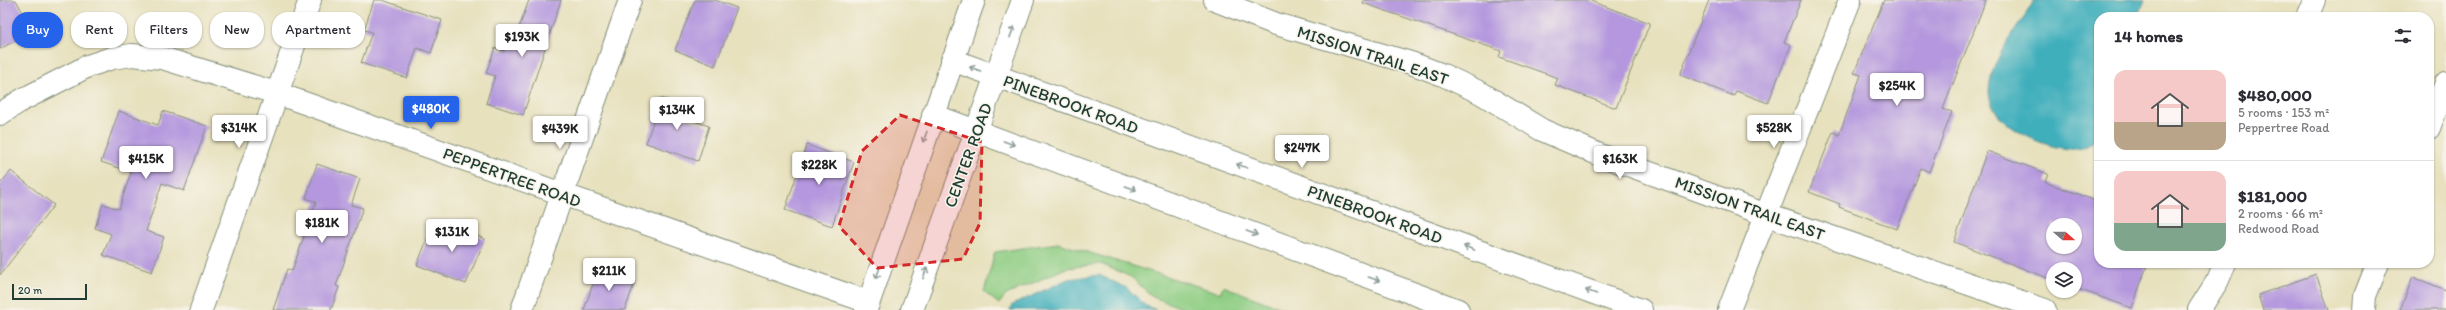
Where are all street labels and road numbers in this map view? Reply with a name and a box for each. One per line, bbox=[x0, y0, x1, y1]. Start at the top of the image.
street label: MISSION TRAIL EAST bbox=[1295, 21, 1452, 89]
street label: PINEBROOK ROAD bbox=[1001, 70, 1141, 138]
street label: CENTER ROAD bbox=[940, 100, 996, 210]
street label: PEPPERTREE ROAD bbox=[440, 143, 584, 211]
street label: MISSION TRAIL EAST bbox=[1672, 172, 1828, 245]
street label: PINEBROOK ROAD bbox=[1305, 180, 1445, 248]

